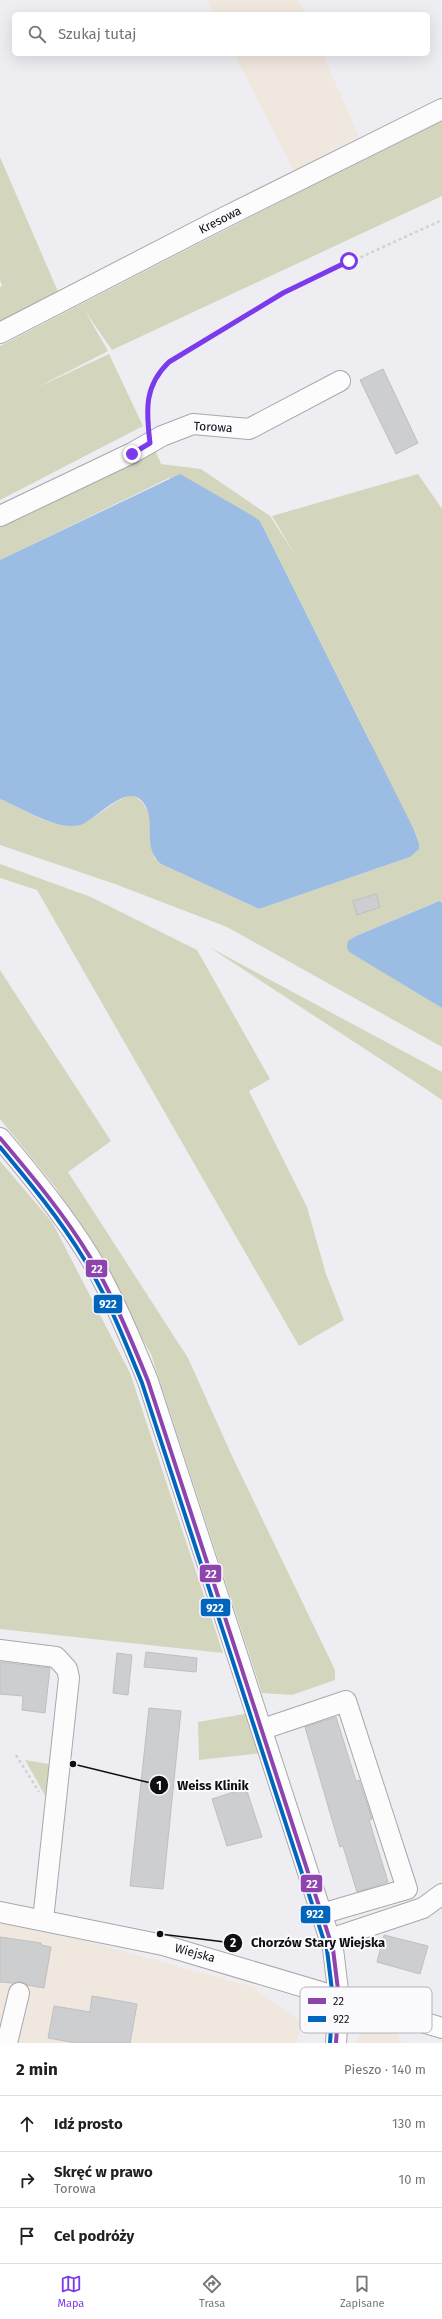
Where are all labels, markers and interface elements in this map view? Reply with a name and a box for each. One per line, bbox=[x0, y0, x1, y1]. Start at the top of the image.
search box bbox=[12, 12, 430, 56]
icon: search bbox=[26, 23, 48, 45]
text: Szukaj tutaj bbox=[58, 25, 136, 43]
street label: Kresowa bbox=[197, 203, 243, 237]
route start bbox=[340, 252, 358, 270]
street label: Torowa bbox=[193, 419, 233, 435]
route end bbox=[123, 445, 141, 463]
line badge: 22 bbox=[85, 1259, 108, 1278]
text: 22 bbox=[91, 1263, 103, 1276]
line badge: 922 bbox=[93, 1294, 123, 1314]
text: 922 bbox=[99, 1298, 117, 1311]
line badge: 22 bbox=[199, 1564, 222, 1583]
text: 22 bbox=[205, 1568, 217, 1581]
line badge: 922 bbox=[200, 1598, 231, 1617]
text: 922 bbox=[206, 1602, 224, 1615]
callout: Weiss Klinik bbox=[149, 1773, 257, 1798]
text: Weiss Klinik bbox=[177, 1778, 250, 1793]
text: 1 bbox=[156, 1779, 162, 1793]
line badge: 22 bbox=[300, 1874, 323, 1893]
text: 22 bbox=[306, 1878, 318, 1891]
line badge: 922 bbox=[300, 1905, 331, 1924]
text: 922 bbox=[306, 1908, 324, 1921]
callout: Chorzów Stary Wiejska bbox=[223, 1930, 393, 1955]
text: Chorzów Stary Wiejska bbox=[251, 1935, 385, 1950]
text: 2 bbox=[230, 1936, 236, 1950]
street label: Wiejska bbox=[173, 1941, 217, 1965]
legend bbox=[300, 1987, 432, 2033]
text: 22 bbox=[333, 1995, 344, 2008]
text: 922 bbox=[333, 2013, 349, 2026]
text: 2 min bbox=[16, 2059, 58, 2080]
text: Pieszo · 140 m bbox=[344, 2062, 426, 2077]
icon: ahead bbox=[16, 2113, 38, 2135]
text: Idź prosto bbox=[54, 2115, 123, 2133]
text: 130 m bbox=[392, 2116, 426, 2131]
text: Skręć w prawo bbox=[54, 2163, 153, 2181]
icon: right bbox=[16, 2169, 38, 2191]
text: 10 m bbox=[399, 2172, 426, 2187]
text: Torowa bbox=[54, 2181, 96, 2196]
icon: arrive bbox=[16, 2225, 38, 2247]
text: Cel podróży bbox=[54, 2227, 134, 2245]
tab: Mapa bbox=[57, 2273, 84, 2310]
tab: Trasa bbox=[199, 2273, 225, 2310]
tab: Zapisane bbox=[340, 2273, 385, 2310]

